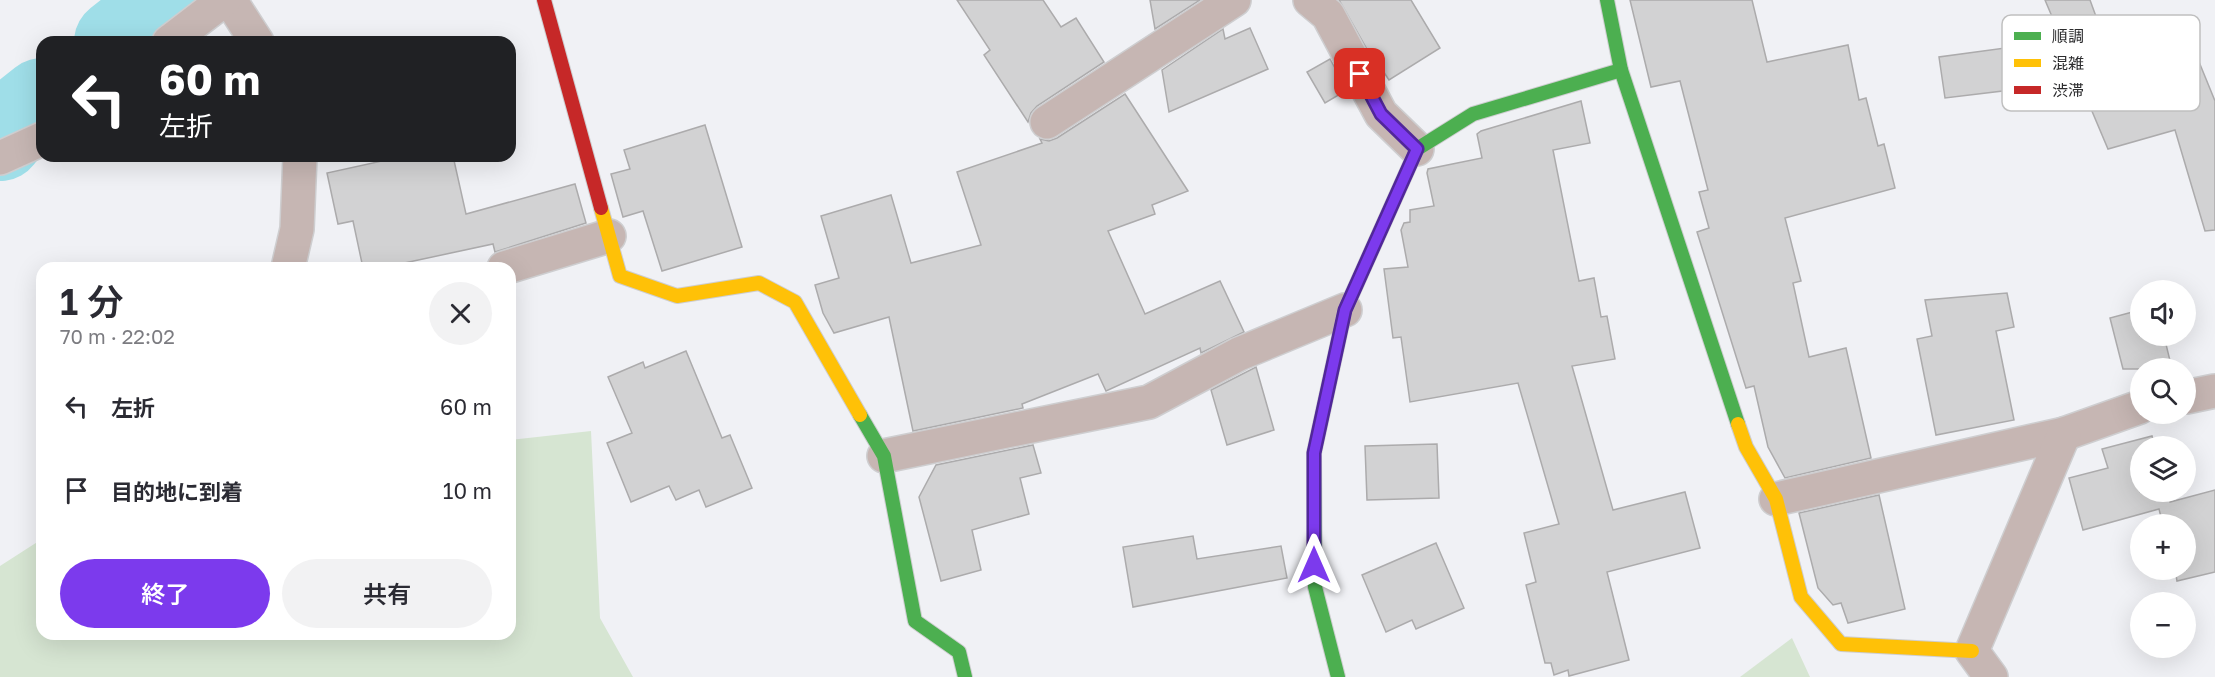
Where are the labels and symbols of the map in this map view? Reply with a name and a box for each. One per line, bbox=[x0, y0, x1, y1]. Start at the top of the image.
legend bbox=[2002, 15, 2200, 111]
text: 順調 bbox=[2052, 26, 2084, 46]
pin bbox=[1334, 48, 1385, 99]
text: 混雑 bbox=[2052, 53, 2084, 73]
text: 渋滞 bbox=[2052, 80, 2084, 100]
position arrow bbox=[1282, 533, 1346, 597]

